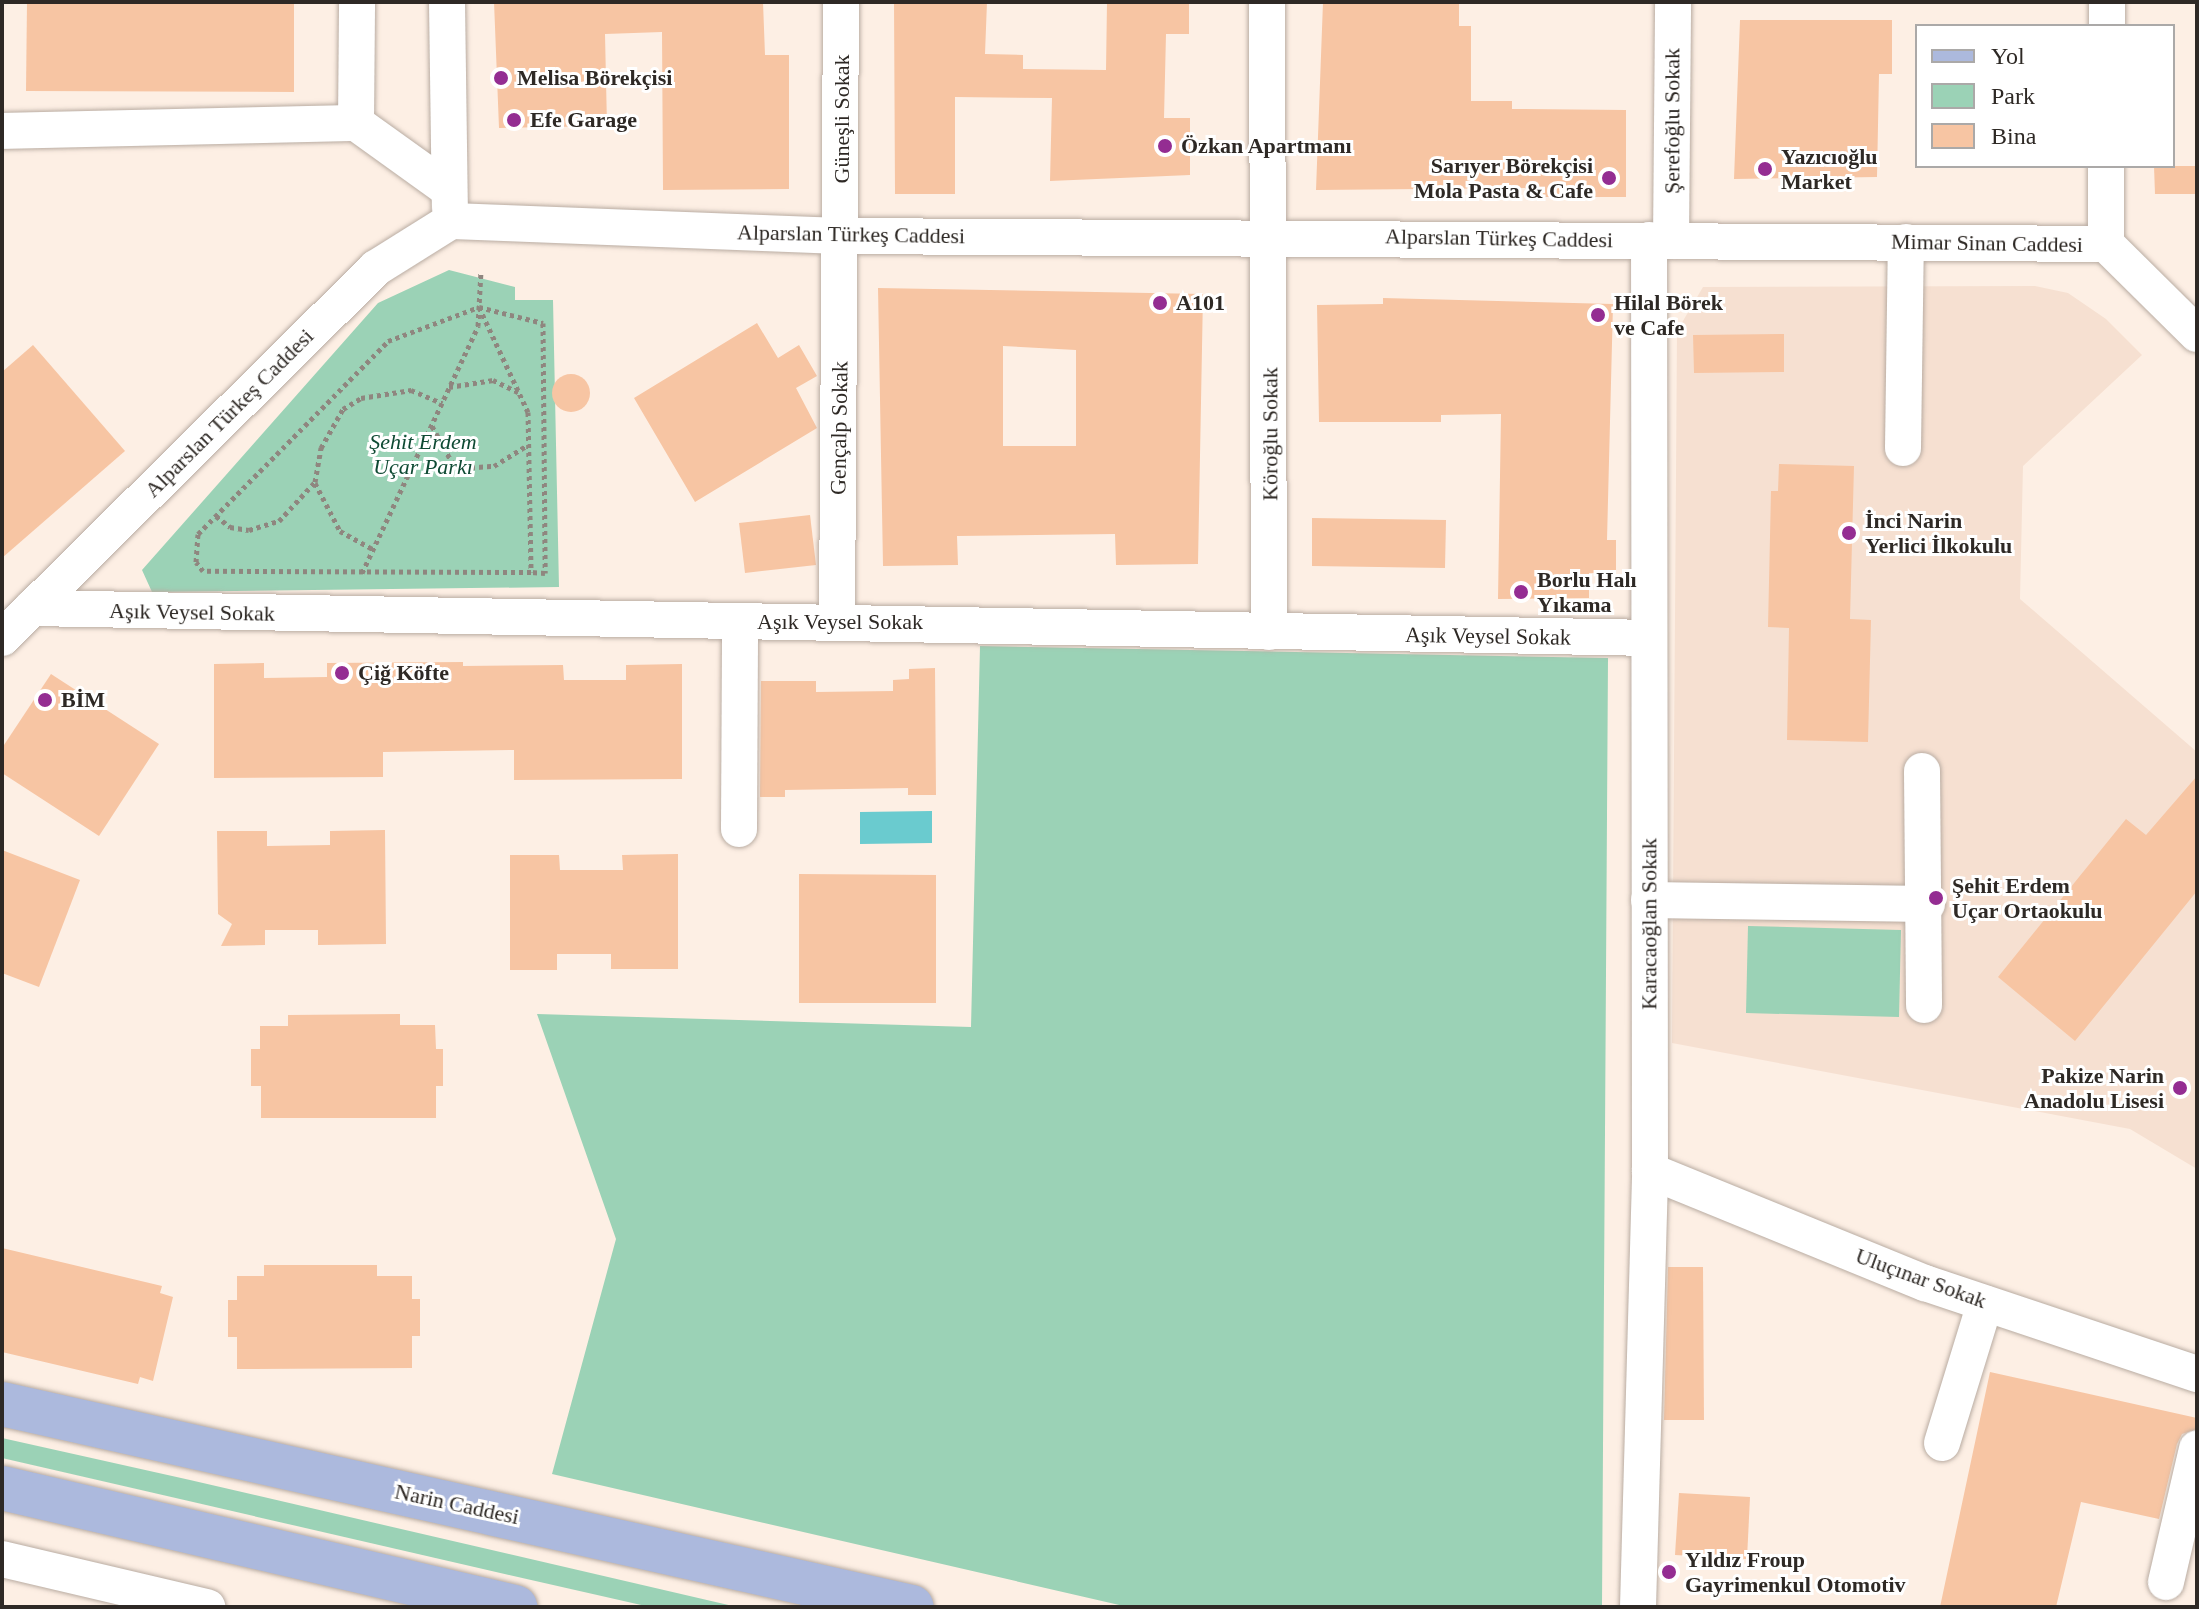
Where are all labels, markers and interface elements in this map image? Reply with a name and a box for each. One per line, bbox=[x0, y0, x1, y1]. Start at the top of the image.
legend bbox=[1915, 24, 2175, 168]
text: Yol bbox=[1991, 43, 2025, 69]
street label: Şerefoğlu Sokak bbox=[1659, 48, 1685, 194]
street label: Güneşli Sokak bbox=[829, 55, 855, 183]
place label: Melisa Börekçisi bbox=[517, 65, 672, 91]
marker: Melisa Börekçisi bbox=[492, 69, 510, 87]
text: Park bbox=[1991, 83, 2035, 109]
place label: Efe Garage bbox=[530, 107, 637, 133]
marker: Efe Garage bbox=[505, 111, 523, 129]
text: Bina bbox=[1991, 123, 2036, 149]
place label: Özkan Apartmanı bbox=[1181, 133, 1353, 159]
marker: Özkan Apartmanı bbox=[1156, 137, 1174, 155]
place label: Yazıcıoğlu Market bbox=[1781, 143, 1878, 194]
place label: Sarıyer Börekçisi Mola Pasta & Cafe bbox=[1414, 152, 1593, 204]
marker: Yazıcıoğlu Market bbox=[1756, 160, 1774, 178]
marker: Sarıyer Börekçisi Mola Pasta & Cafe bbox=[1600, 169, 1618, 187]
street label: Alparslan Türkeş Caddesi bbox=[737, 219, 965, 249]
street label: Alparslan Türkeş Caddesi bbox=[1385, 223, 1613, 253]
street label: Mimar Sinan Caddesi bbox=[1891, 228, 2083, 258]
place label: Hilal Börek ve Cafe bbox=[1614, 289, 1723, 340]
place label: A101 bbox=[1176, 290, 1225, 316]
marker: A101 bbox=[1151, 294, 1169, 312]
marker: Hilal Börek ve Cafe bbox=[1589, 306, 1607, 324]
street label: Alparslan Türkeş Caddesi bbox=[139, 323, 319, 503]
street label: Gençalp Sokak bbox=[825, 361, 853, 495]
street label: Köroğlu Sokak bbox=[1257, 367, 1283, 501]
park label: Şehit Erdem Uçar Parkı bbox=[369, 428, 477, 480]
place label: İnci Narin Yerlici İlkokulu bbox=[1865, 507, 2012, 558]
marker: İnci Narin Yerlici İlkokulu bbox=[1840, 524, 1858, 542]
place label: Borlu Halı Yıkama bbox=[1537, 566, 1637, 618]
marker: Borlu Halı Yıkama bbox=[1512, 583, 1530, 601]
street label: Aşık Veysel Sokak bbox=[109, 597, 275, 627]
street label: Aşık Veysel Sokak bbox=[757, 609, 923, 635]
street label: Aşık Veysel Sokak bbox=[1405, 621, 1571, 651]
place label: Çiğ Köfte bbox=[358, 660, 449, 686]
marker: Çiğ Köfte bbox=[333, 664, 351, 682]
place label: BİM bbox=[61, 687, 105, 713]
marker: BİM bbox=[36, 691, 54, 709]
street label: Karacaoğlan Sokak bbox=[1636, 838, 1662, 1010]
place label: Şehit Erdem Uçar Ortaokulu bbox=[1952, 872, 2103, 924]
marker: Şehit Erdem Uçar Ortaokulu bbox=[1927, 889, 1945, 907]
place label: Pakize Narin Anadolu Lisesi bbox=[2024, 1062, 2164, 1114]
marker: Pakize Narin Anadolu Lisesi bbox=[2171, 1079, 2189, 1097]
street label: Uluçınar Sokak bbox=[1852, 1242, 1990, 1314]
street label: Narin Caddesi bbox=[392, 1478, 522, 1530]
place label: Yıldız Froup Gayrimenkul Otomotiv bbox=[1685, 1546, 1906, 1598]
marker: Yıldız Froup Gayrimenkul Otomotiv bbox=[1660, 1563, 1678, 1581]

